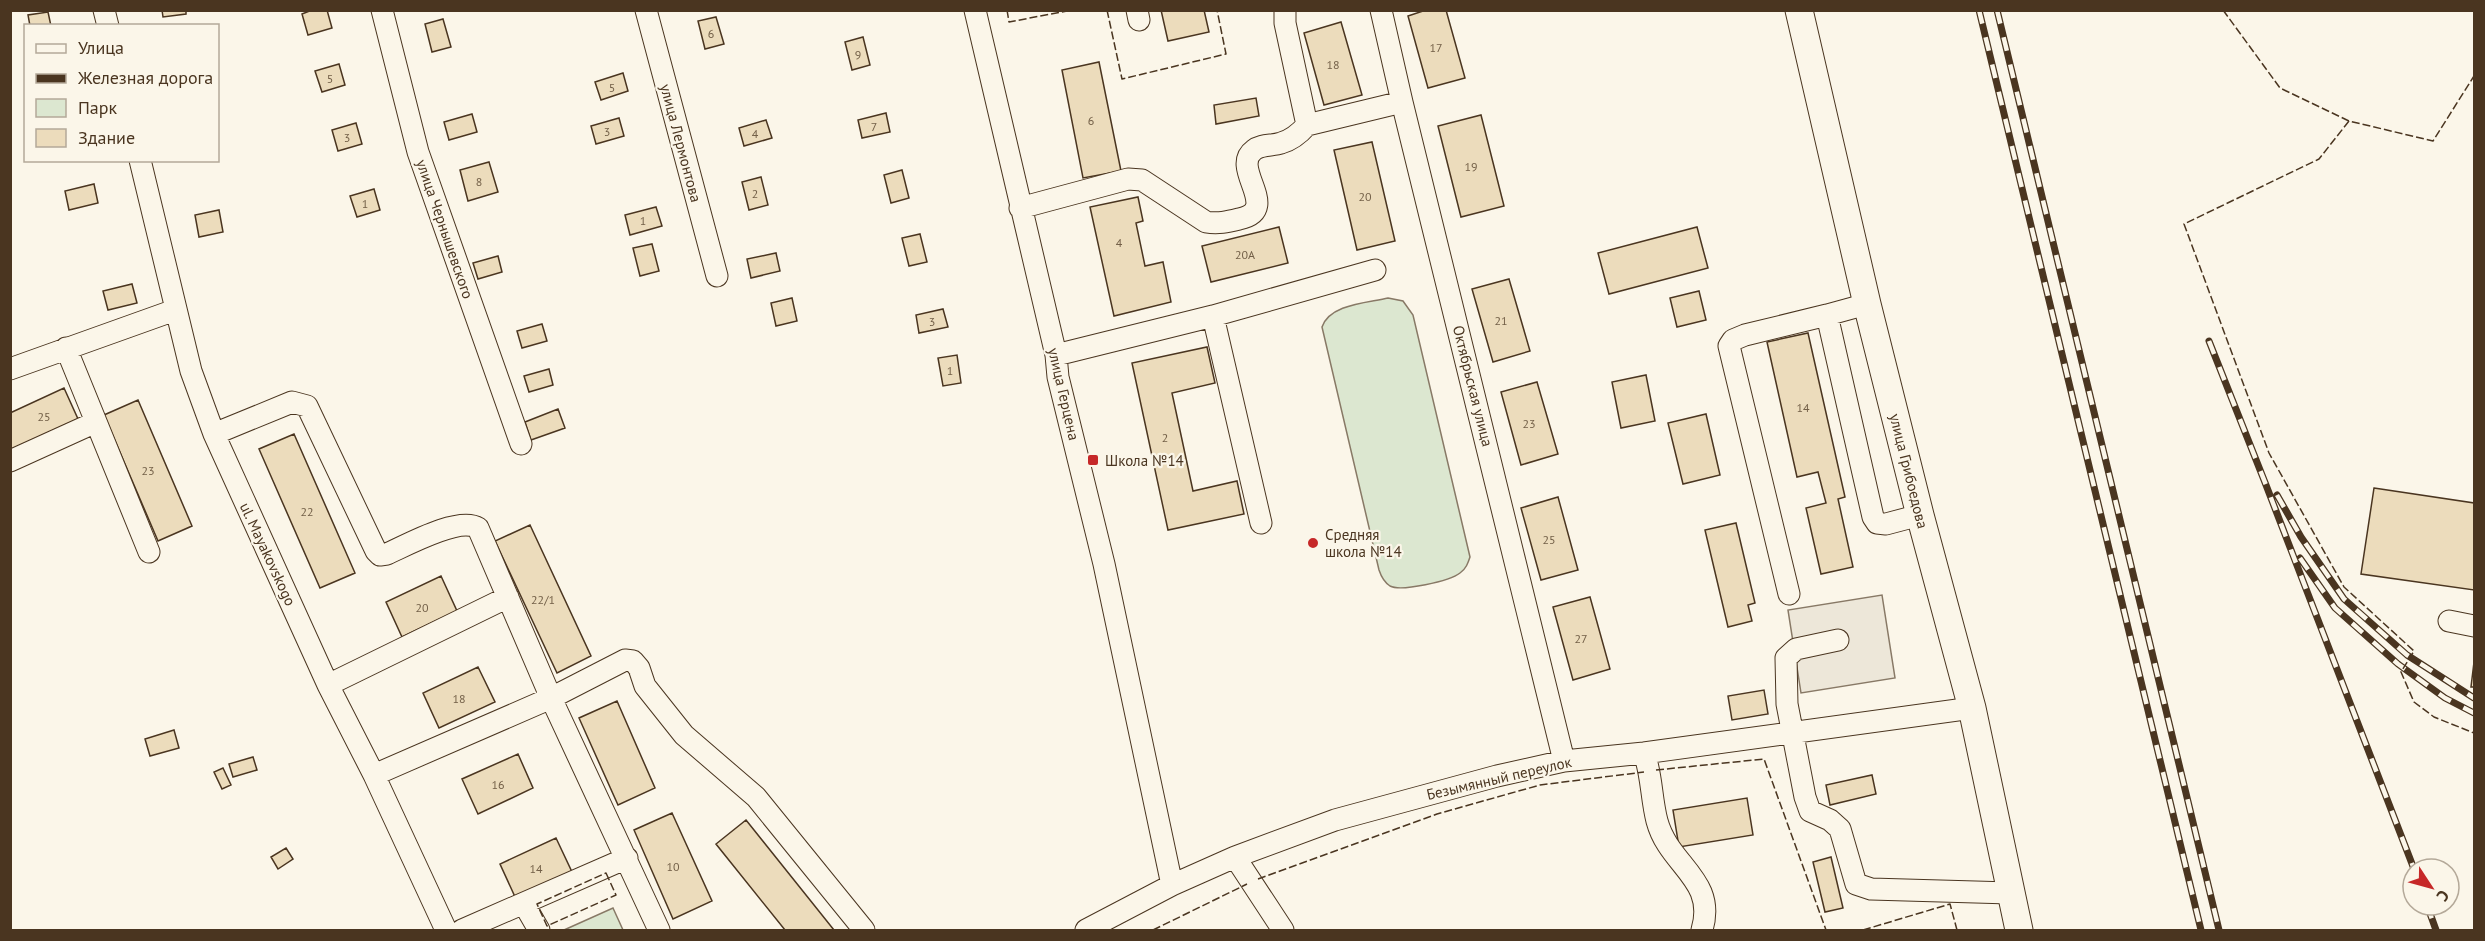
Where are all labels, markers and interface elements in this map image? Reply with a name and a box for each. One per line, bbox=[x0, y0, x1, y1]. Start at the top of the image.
legend bbox=[24, 24, 219, 162]
house number: 6 bbox=[708, 26, 714, 41]
text: Улица bbox=[78, 36, 124, 59]
house number: 17 bbox=[1429, 40, 1443, 55]
house number: 9 bbox=[855, 47, 861, 62]
house number: 18 bbox=[1326, 57, 1340, 72]
text: Железная дорога bbox=[77, 66, 213, 89]
house number: 5 bbox=[327, 71, 333, 86]
house number: 5 bbox=[609, 80, 615, 95]
street label: улица Лермонтова bbox=[656, 82, 706, 204]
text: Парк bbox=[78, 96, 118, 119]
house number: 6 bbox=[1088, 113, 1094, 128]
house number: 7 bbox=[871, 119, 877, 134]
house number: 3 bbox=[604, 124, 610, 139]
text: Здание bbox=[78, 126, 135, 149]
house number: 4 bbox=[752, 126, 759, 141]
house number: 3 bbox=[344, 130, 350, 145]
street label: улица Чернышевского bbox=[412, 157, 478, 301]
house number: 19 bbox=[1464, 159, 1478, 174]
house number: 8 bbox=[476, 174, 482, 189]
house number: 2 bbox=[752, 186, 758, 201]
house number: 20 bbox=[1358, 189, 1372, 204]
house number: 1 bbox=[362, 196, 368, 211]
house number: 1 bbox=[640, 213, 646, 228]
house number: 4 bbox=[1116, 235, 1123, 250]
house number: 20А bbox=[1235, 247, 1255, 262]
house number: 21 bbox=[1494, 313, 1508, 328]
house number: 3 bbox=[929, 314, 935, 329]
street label: Октябрьская улица bbox=[1449, 323, 1497, 449]
street label: улица Герцена bbox=[1044, 346, 1084, 442]
house number: 1 bbox=[947, 363, 953, 378]
house number: 14 bbox=[1796, 400, 1810, 415]
house number: 25 bbox=[37, 409, 51, 424]
street label: улица Грибоедова bbox=[1886, 411, 1932, 531]
house number: 23 bbox=[1522, 416, 1536, 431]
house number: 2 bbox=[1162, 430, 1168, 445]
place label: Школа №14 bbox=[1105, 451, 1184, 470]
marker: Школа №14 bbox=[1086, 453, 1100, 467]
house number: 23 bbox=[141, 463, 155, 478]
street label: ul. Mayakovskogo bbox=[236, 499, 300, 609]
house number: 22 bbox=[300, 504, 314, 519]
place label: Средняя школа №14 bbox=[1325, 525, 1402, 561]
house number: 25 bbox=[1542, 532, 1556, 547]
marker: Средняя школа №14 bbox=[1306, 536, 1320, 550]
house number: 22/1 bbox=[531, 592, 555, 607]
house number: 20 bbox=[415, 600, 429, 615]
house number: 27 bbox=[1574, 631, 1588, 646]
house number: 18 bbox=[452, 691, 466, 706]
street label: Безымянный переулок bbox=[1425, 752, 1574, 804]
house number: 16 bbox=[491, 777, 505, 792]
north arrow bbox=[2401, 857, 2461, 917]
house number: 10 bbox=[666, 859, 680, 874]
house number: 14 bbox=[529, 861, 543, 876]
text: С bbox=[2432, 886, 2454, 905]

